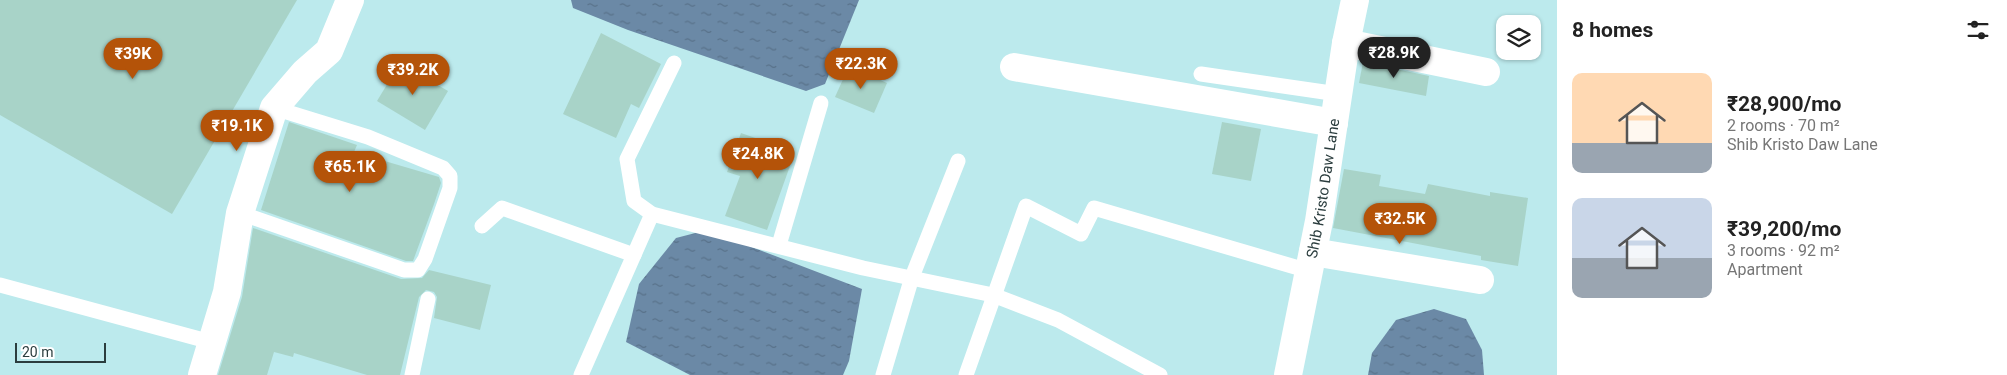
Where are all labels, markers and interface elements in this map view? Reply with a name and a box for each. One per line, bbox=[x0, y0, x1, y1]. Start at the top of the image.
map controls bbox=[1496, 15, 1541, 60]
button: layers bbox=[1496, 15, 1541, 60]
icon: filters bbox=[1964, 16, 1992, 44]
text: 8 homes bbox=[1572, 18, 1653, 42]
pin: ₹28.9K bbox=[1353, 36, 1435, 79]
pin: ₹39K bbox=[103, 38, 163, 80]
text: ₹28.9K bbox=[1369, 43, 1419, 62]
text: ₹39K bbox=[115, 44, 151, 63]
pin: ₹22.3K bbox=[820, 48, 902, 90]
pin: ₹39.2K bbox=[372, 54, 454, 96]
text: ₹22.3K bbox=[836, 54, 886, 73]
text: ₹39.2K bbox=[388, 60, 438, 79]
text: ₹28,900/mo bbox=[1727, 92, 1841, 116]
icon: home bbox=[1612, 93, 1672, 153]
pin: ₹19.1K bbox=[196, 110, 278, 152]
text: ₹19.1K bbox=[212, 116, 262, 135]
text: 2 rooms · 70 m² bbox=[1727, 116, 1840, 135]
street label: Shib Kristo Daw Lane bbox=[1303, 117, 1343, 260]
text: Shib Kristo Daw Lane bbox=[1727, 135, 1878, 154]
pin: ₹24.8K bbox=[717, 138, 799, 180]
text: ₹24.8K bbox=[733, 144, 783, 163]
pin: ₹65.1K bbox=[309, 150, 391, 193]
text: ₹65.1K bbox=[325, 157, 375, 176]
pin: ₹32.5K bbox=[1359, 202, 1441, 245]
text: ₹32.5K bbox=[1375, 209, 1425, 228]
text: ₹39,200/mo bbox=[1727, 217, 1841, 241]
icon: home bbox=[1612, 218, 1672, 278]
text: 3 rooms · 92 m² bbox=[1727, 241, 1840, 260]
text: Apartment bbox=[1727, 260, 1803, 279]
scale bar bbox=[15, 340, 106, 363]
text: 20 m bbox=[22, 344, 54, 360]

